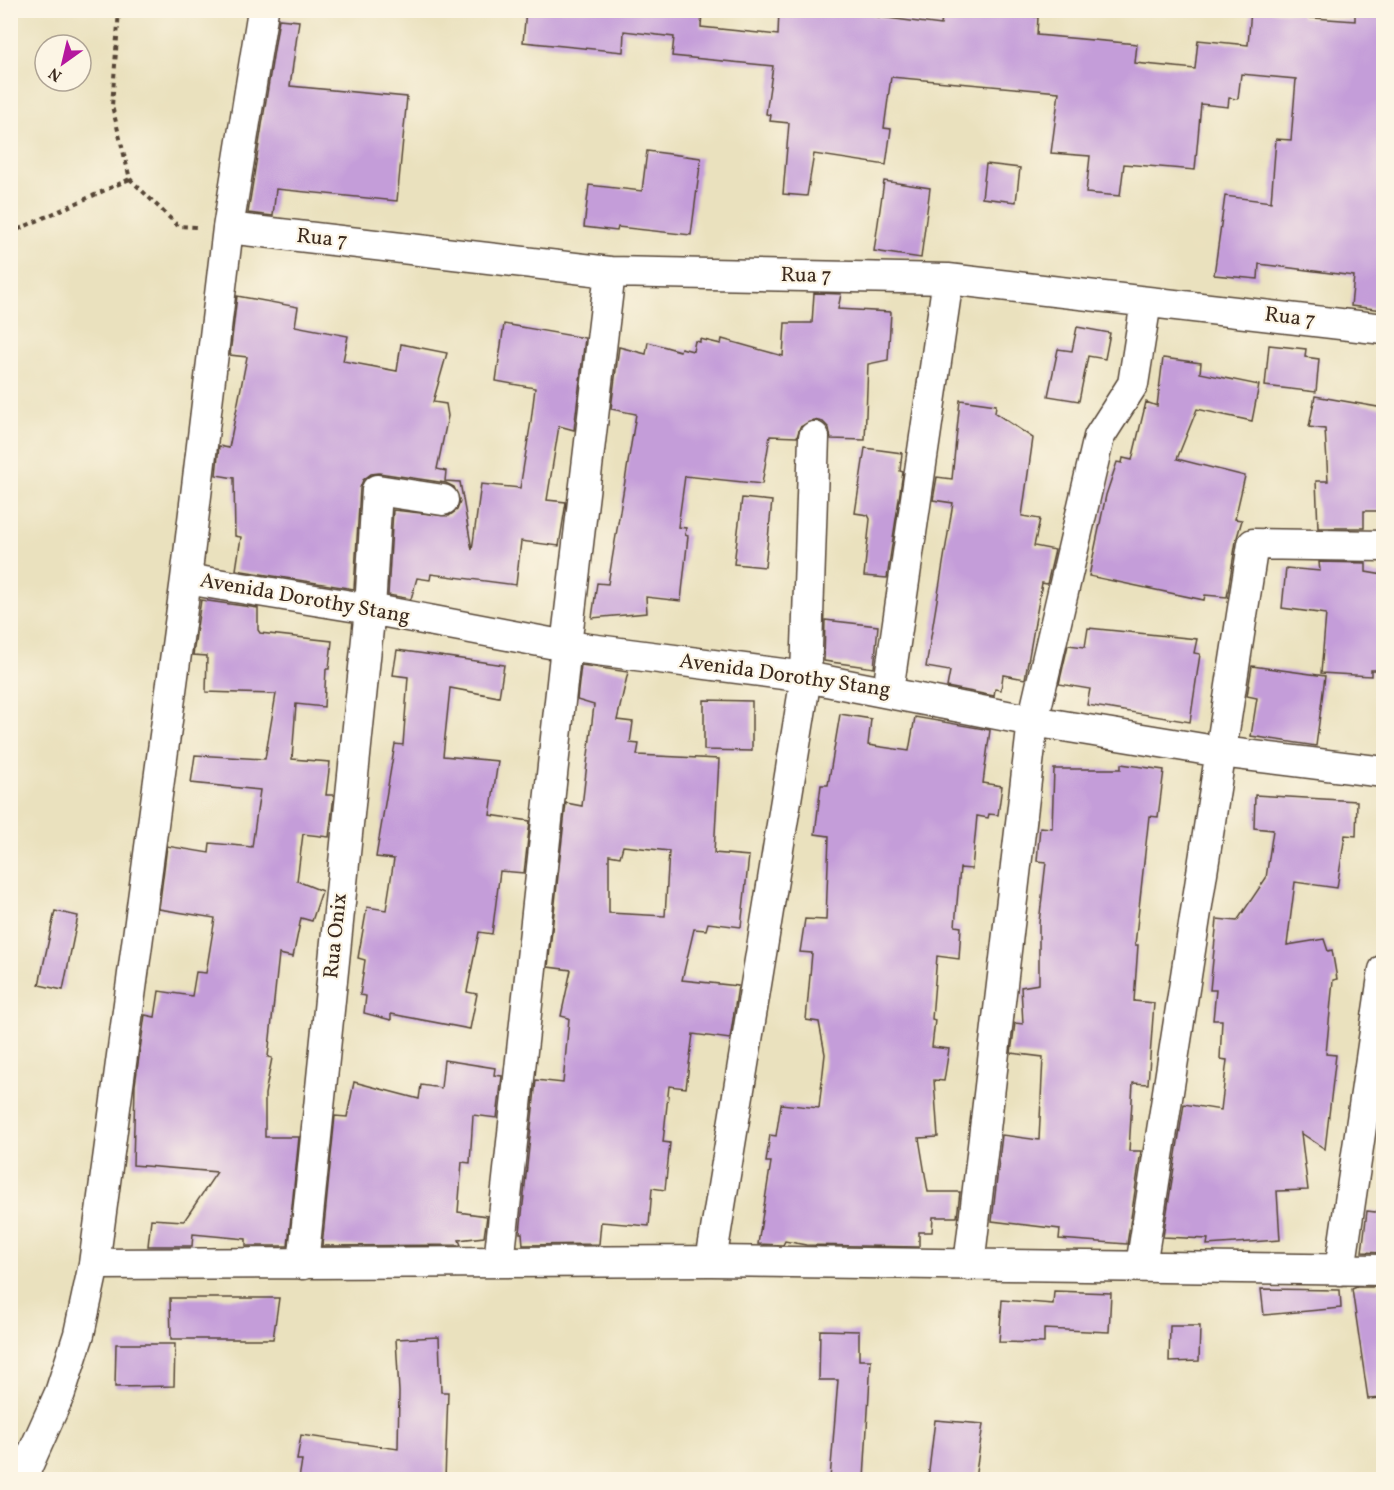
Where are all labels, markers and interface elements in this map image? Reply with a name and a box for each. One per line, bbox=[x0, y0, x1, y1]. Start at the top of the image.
north arrow bbox=[33, 33, 93, 93]
text: N bbox=[44, 61, 67, 86]
street label: Rua 7 bbox=[295, 222, 349, 256]
street label: Rua 7 bbox=[780, 261, 832, 291]
street label: Rua 7 bbox=[1263, 300, 1317, 336]
street label: Avenida Dorothy Stang bbox=[198, 566, 412, 632]
street label: Avenida Dorothy Stang bbox=[678, 647, 892, 705]
street label: Rua Onix bbox=[317, 892, 355, 980]

